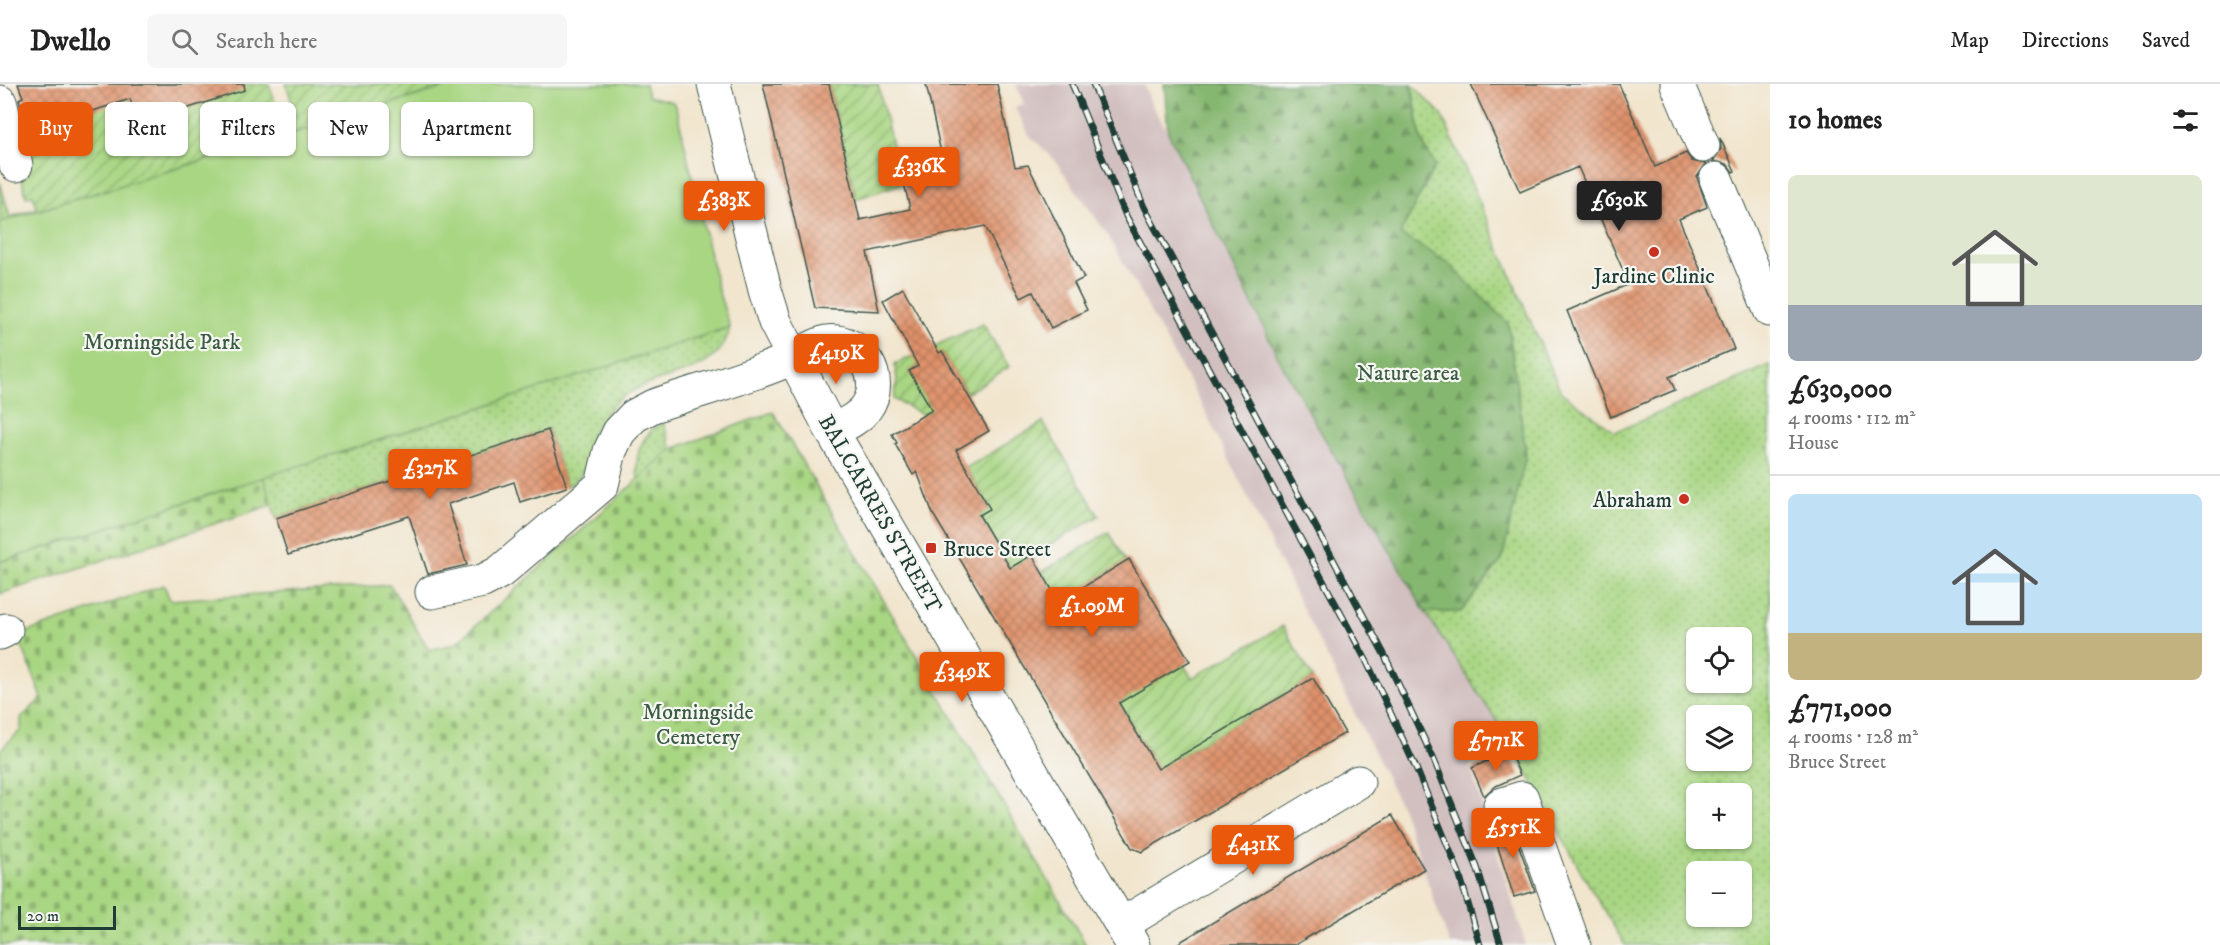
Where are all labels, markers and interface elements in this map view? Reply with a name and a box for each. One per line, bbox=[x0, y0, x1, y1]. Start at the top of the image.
search box bbox=[147, 14, 567, 68]
text: Dwello bbox=[30, 24, 111, 59]
icon: search bbox=[168, 25, 201, 58]
text: Search here bbox=[216, 28, 317, 55]
text: Map bbox=[1950, 28, 1989, 54]
text: Directions bbox=[2022, 28, 2109, 54]
text: Saved bbox=[2142, 28, 2190, 54]
chip: Buy bbox=[18, 102, 93, 156]
chip: Rent bbox=[105, 102, 188, 156]
chip: Filters bbox=[200, 102, 296, 156]
chip: New bbox=[308, 102, 389, 156]
chip: Apartment bbox=[401, 102, 533, 156]
text: 10 homes bbox=[1788, 104, 1882, 137]
icon: filters bbox=[2169, 104, 2202, 137]
pin: £336K bbox=[877, 147, 961, 198]
text: £336K bbox=[892, 154, 946, 179]
pin: £383K bbox=[682, 181, 766, 232]
pin: £630K bbox=[1577, 181, 1661, 232]
text: £383K bbox=[698, 188, 750, 213]
text: £630K bbox=[1591, 188, 1647, 213]
icon: home bbox=[1941, 214, 2049, 322]
marker: Jardine Clinic bbox=[1647, 245, 1661, 259]
place label: Jardine Clinic bbox=[1591, 263, 1715, 290]
park label: Morningside Park bbox=[84, 329, 241, 356]
pin: £419K bbox=[794, 334, 878, 385]
text: £419K bbox=[808, 341, 864, 366]
park label: Nature area bbox=[1357, 360, 1460, 387]
text: £630,000 bbox=[1788, 373, 1892, 406]
text: 4 rooms · 112 m² bbox=[1788, 406, 1916, 431]
street label: BALCARRES STREET bbox=[812, 410, 948, 618]
text: House bbox=[1788, 431, 1839, 456]
pin: £327K bbox=[388, 449, 472, 500]
text: £327K bbox=[402, 456, 458, 481]
place label: Abraham bbox=[1593, 487, 1672, 514]
marker: Abraham bbox=[1677, 492, 1691, 506]
icon: home bbox=[1941, 533, 2049, 641]
place label: Bruce Street bbox=[943, 536, 1051, 563]
marker: Bruce Street bbox=[924, 541, 938, 555]
pin: £1.09M bbox=[1043, 587, 1141, 638]
text: £1.09M bbox=[1060, 594, 1124, 619]
map controls bbox=[1686, 627, 1752, 927]
button: locate bbox=[1686, 627, 1752, 693]
pin: £349K bbox=[920, 652, 1004, 703]
text: £349K bbox=[934, 659, 990, 684]
text: £771,000 bbox=[1788, 692, 1892, 725]
park label: Morningside Cemetery bbox=[642, 699, 754, 751]
button: layers bbox=[1686, 705, 1752, 771]
pin: £771K bbox=[1454, 721, 1538, 772]
text: 4 rooms · 128 m² bbox=[1788, 725, 1918, 750]
text: £771K bbox=[1468, 728, 1524, 753]
text: Bruce Street bbox=[1788, 750, 1886, 775]
button: + bbox=[1686, 783, 1752, 849]
pin: £551K bbox=[1471, 808, 1555, 859]
text: £551K bbox=[1485, 815, 1541, 840]
pin: £431K bbox=[1211, 825, 1295, 876]
text: £431K bbox=[1226, 832, 1280, 857]
button: − bbox=[1686, 861, 1752, 927]
scale bar bbox=[18, 903, 116, 930]
text: 20 m bbox=[27, 906, 59, 926]

